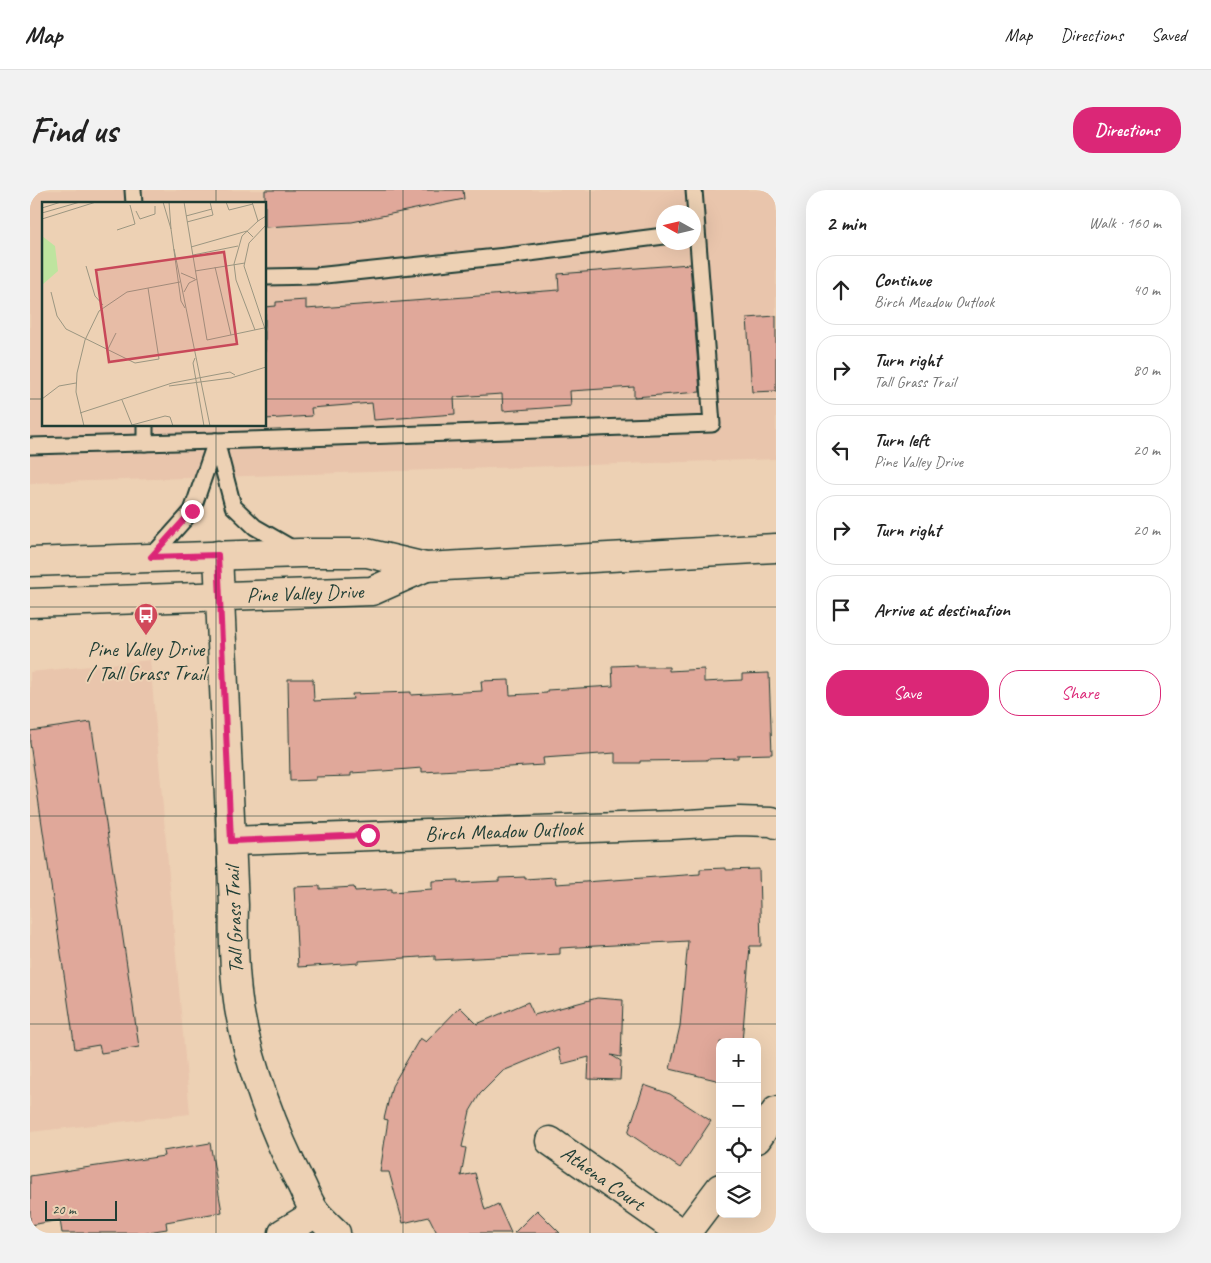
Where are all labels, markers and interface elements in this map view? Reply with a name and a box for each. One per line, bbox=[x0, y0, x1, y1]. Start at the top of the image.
text: Map bbox=[25, 20, 62, 50]
text: Map bbox=[1005, 24, 1032, 46]
text: Directions bbox=[1060, 24, 1123, 46]
text: Saved bbox=[1151, 24, 1186, 46]
button: Directions bbox=[1073, 107, 1181, 153]
text: Find us bbox=[30, 108, 117, 153]
inset map bbox=[42, 202, 266, 426]
north arrow bbox=[656, 205, 701, 250]
text: 2 min bbox=[826, 210, 866, 236]
text: Walk · 160 m bbox=[1089, 213, 1161, 233]
text: Continue bbox=[874, 268, 931, 292]
icon: ahead bbox=[827, 276, 855, 304]
text: 40 m bbox=[1133, 280, 1160, 300]
text: Birch Meadow Outlook bbox=[874, 292, 994, 312]
text: Turn right bbox=[874, 348, 941, 372]
icon: right bbox=[827, 356, 855, 384]
text: 80 m bbox=[1133, 360, 1160, 380]
text: Tall Grass Trail bbox=[874, 372, 956, 392]
text: Turn left bbox=[874, 428, 929, 452]
icon: left bbox=[827, 436, 855, 464]
text: 20 m bbox=[1133, 440, 1160, 460]
text: Pine Valley Drive bbox=[874, 452, 963, 472]
route end bbox=[181, 500, 204, 523]
icon: right bbox=[827, 516, 855, 544]
text: Turn right bbox=[874, 518, 941, 542]
text: 20 m bbox=[1133, 520, 1160, 540]
street label: Pine Valley Drive bbox=[246, 578, 365, 608]
icon: arrive bbox=[827, 596, 855, 624]
text: Arrive at destination bbox=[874, 598, 1010, 622]
bus stop icon: Pine Valley Drive / Tall Grass Trail bbox=[133, 602, 159, 636]
place label: Pine Valley Drive / Tall Grass Trail bbox=[86, 636, 209, 686]
button: Save bbox=[826, 670, 989, 716]
button: Share bbox=[999, 670, 1161, 716]
street label: Birch Meadow Outlook bbox=[425, 815, 585, 847]
route start bbox=[357, 824, 380, 847]
street label: Tall Grass Trail bbox=[219, 863, 249, 974]
map controls bbox=[716, 1038, 761, 1218]
button: + bbox=[716, 1038, 761, 1083]
button: − bbox=[716, 1083, 761, 1128]
button: locate bbox=[716, 1128, 761, 1173]
street label: Athena Court bbox=[556, 1140, 652, 1217]
button: layers bbox=[716, 1173, 761, 1218]
scale bar bbox=[45, 1198, 118, 1221]
text: 20 m bbox=[52, 1201, 76, 1218]

